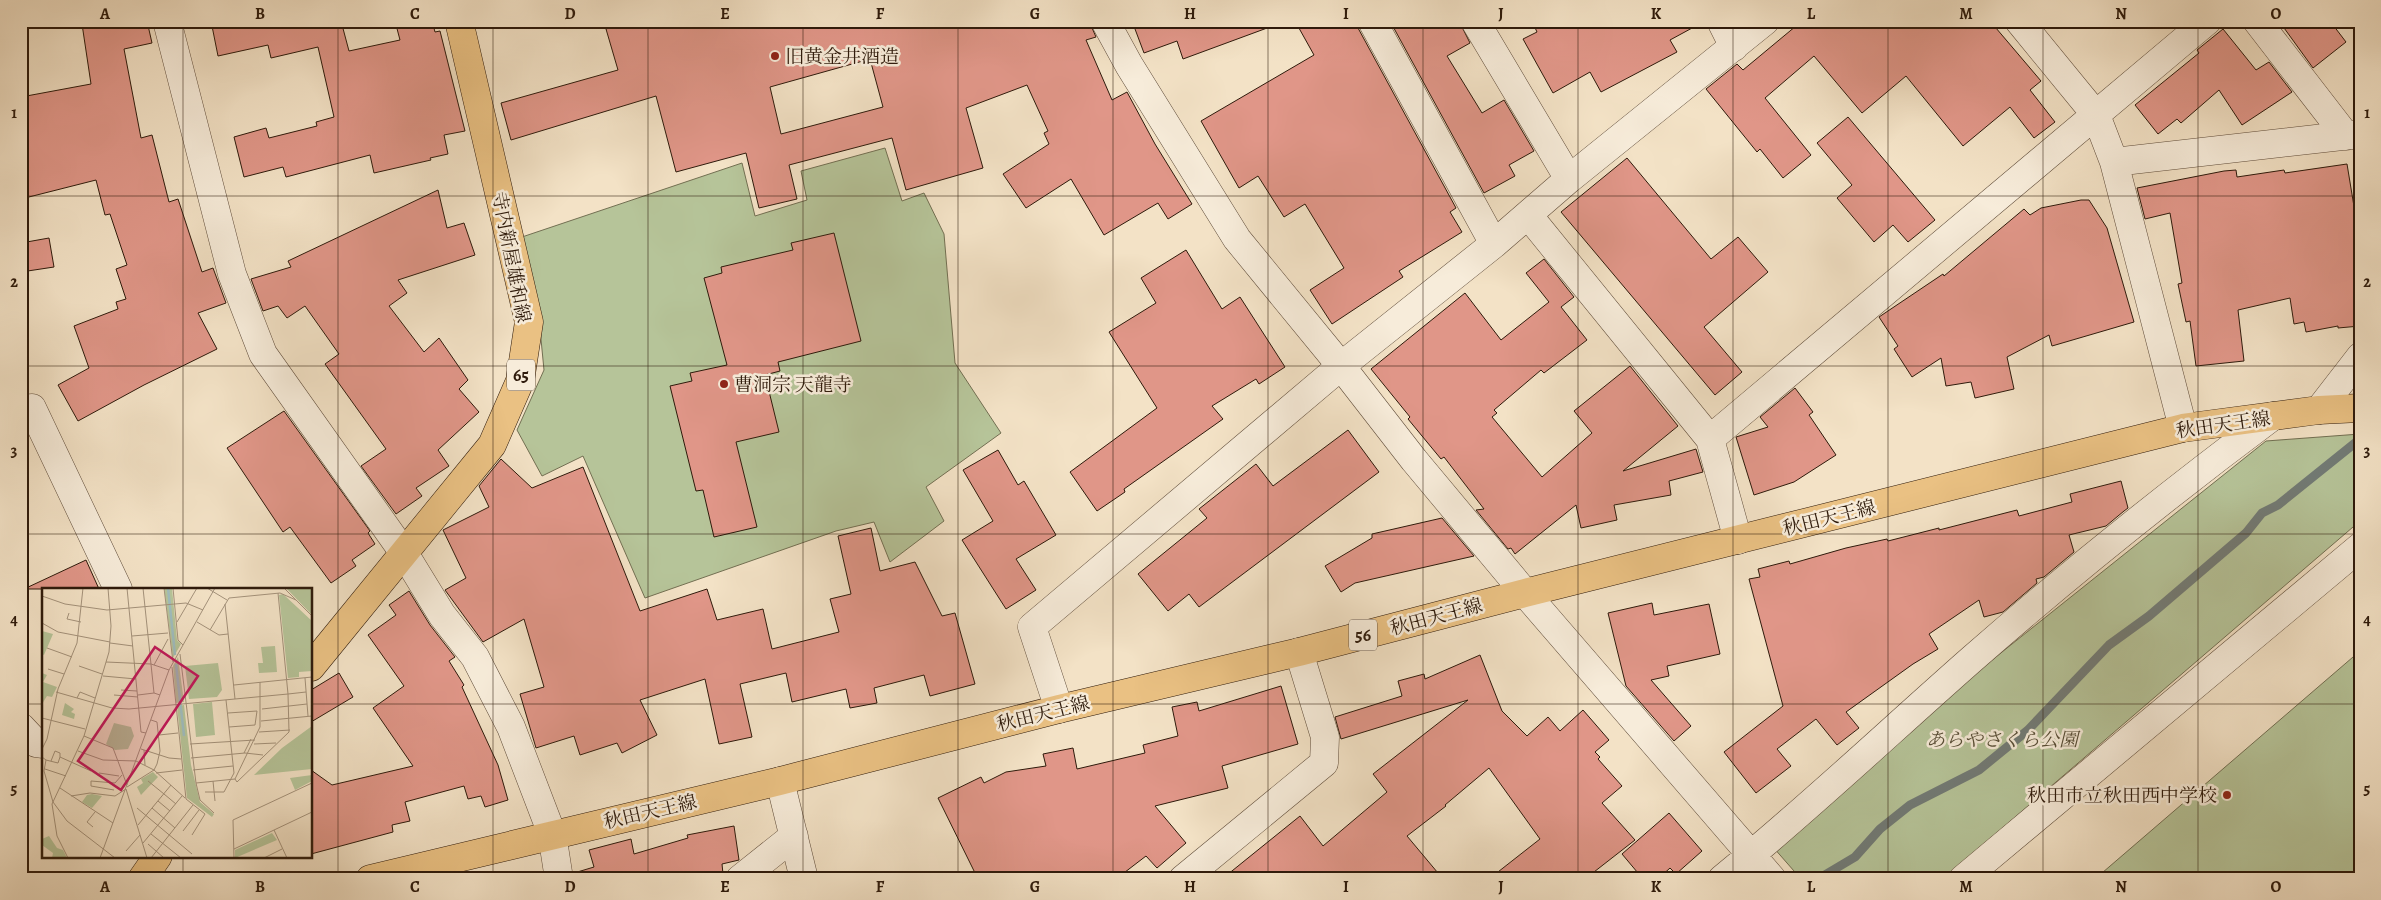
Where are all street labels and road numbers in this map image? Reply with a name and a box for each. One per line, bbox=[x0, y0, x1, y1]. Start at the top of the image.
street label: 寺内新屋雄和線 bbox=[486, 189, 536, 325]
road number: 65 bbox=[507, 360, 535, 390]
street label: 秋田天王線 bbox=[2174, 406, 2272, 444]
street label: 秋田天王線 bbox=[1780, 494, 1878, 542]
street label: 秋田天王線 bbox=[1387, 592, 1486, 642]
road number: 56 bbox=[1349, 620, 1377, 650]
street label: 秋田天王線 bbox=[994, 690, 1092, 738]
street label: 秋田天王線 bbox=[601, 789, 699, 835]

